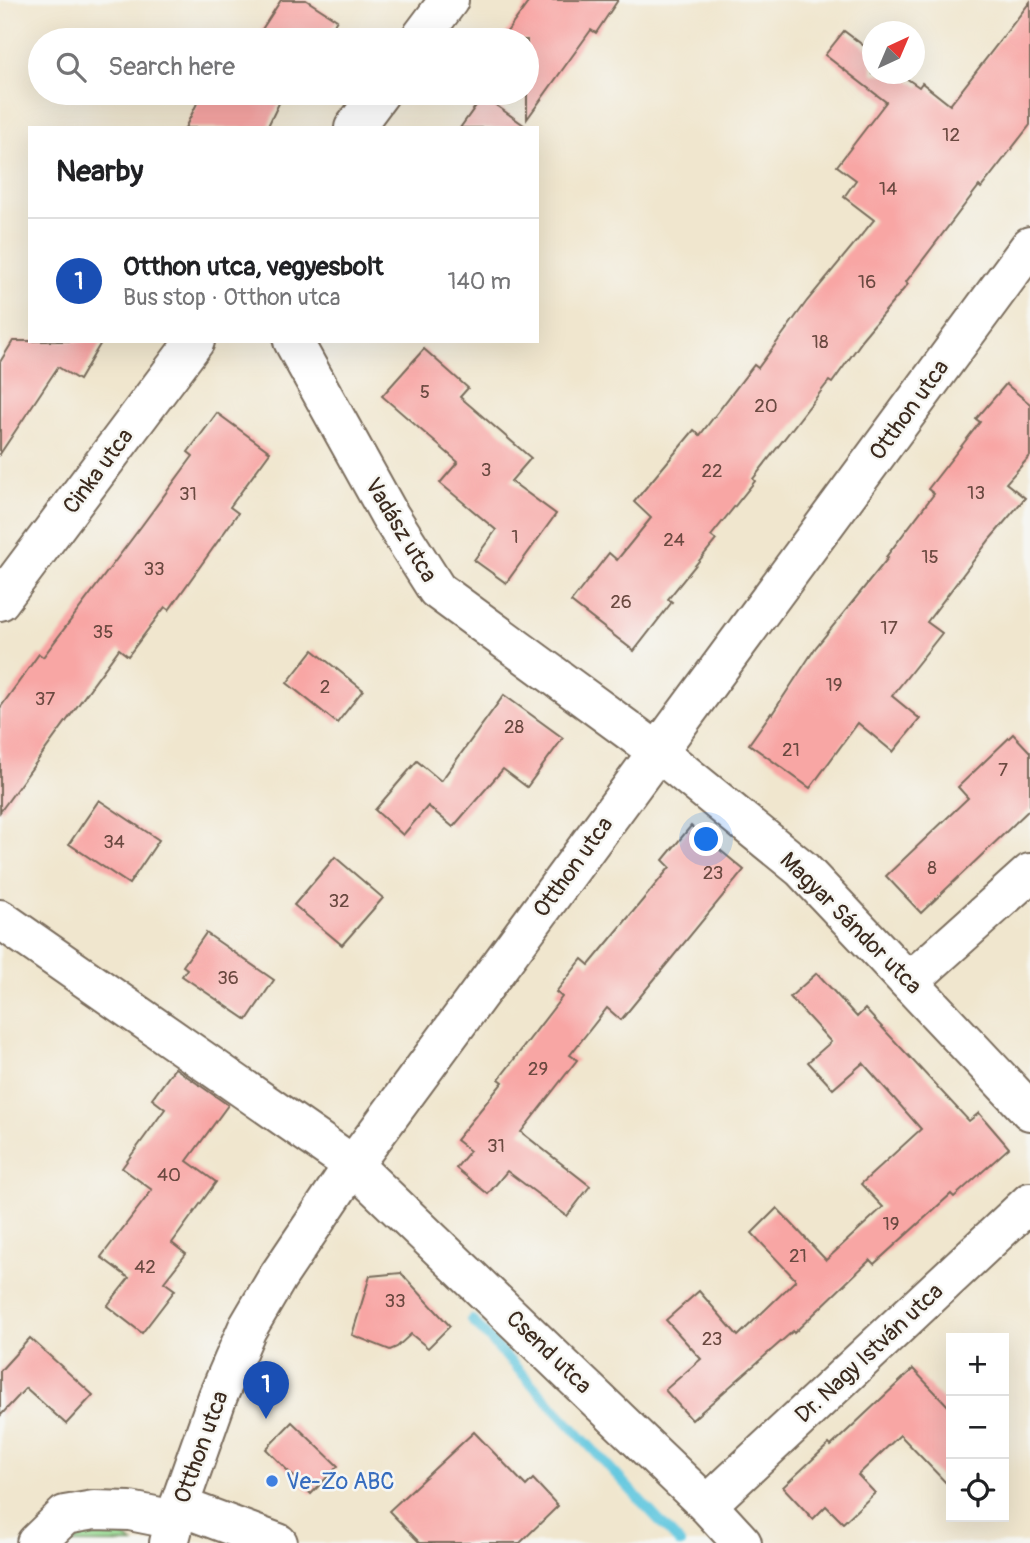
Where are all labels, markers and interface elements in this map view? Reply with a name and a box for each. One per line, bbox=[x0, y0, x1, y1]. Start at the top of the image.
north arrow bbox=[862, 21, 925, 84]
search box bbox=[28, 28, 539, 105]
icon: search bbox=[52, 48, 90, 86]
text: Search here bbox=[108, 51, 235, 83]
house number: 12 bbox=[942, 123, 960, 147]
text: Nearby bbox=[56, 153, 143, 190]
house number: 14 bbox=[879, 177, 897, 201]
text: Otthon utca, vegyesbolt bbox=[123, 251, 384, 283]
text: 1 bbox=[75, 267, 84, 296]
text: 140 m bbox=[448, 267, 511, 296]
house number: 16 bbox=[858, 270, 876, 294]
text: Bus stop · Otthon utca bbox=[123, 283, 341, 312]
house number: 18 bbox=[811, 330, 829, 354]
street label: Otthon utca bbox=[863, 354, 955, 466]
house number: 5 bbox=[420, 380, 430, 404]
house number: 20 bbox=[754, 394, 778, 418]
street label: Cinka utca bbox=[56, 423, 140, 519]
house number: 3 bbox=[481, 458, 491, 482]
house number: 22 bbox=[701, 459, 723, 483]
street label: Vadász utca bbox=[358, 472, 444, 588]
house number: 13 bbox=[967, 481, 985, 505]
house number: 31 bbox=[179, 482, 197, 506]
house number: 1 bbox=[511, 525, 519, 549]
house number: 24 bbox=[663, 528, 685, 552]
house number: 15 bbox=[921, 545, 939, 569]
house number: 33 bbox=[143, 557, 165, 581]
house number: 26 bbox=[610, 590, 632, 614]
house number: 17 bbox=[880, 616, 898, 640]
house number: 35 bbox=[93, 620, 113, 644]
house number: 19 bbox=[825, 673, 843, 697]
house number: 2 bbox=[320, 675, 330, 699]
house number: 37 bbox=[35, 687, 55, 711]
house number: 28 bbox=[504, 715, 524, 739]
house number: 21 bbox=[782, 738, 800, 762]
house number: 7 bbox=[998, 758, 1008, 782]
street label: Otthon utca bbox=[527, 811, 619, 923]
your location bbox=[689, 822, 723, 856]
house number: 34 bbox=[103, 830, 125, 854]
street label: Magyar Sándor utca bbox=[774, 846, 928, 1000]
house number: 8 bbox=[927, 856, 937, 880]
house number: 23 bbox=[703, 861, 723, 885]
house number: 32 bbox=[328, 889, 350, 913]
house number: 36 bbox=[217, 966, 239, 990]
house number: 29 bbox=[528, 1057, 548, 1081]
house number: 31 bbox=[487, 1134, 505, 1158]
house number: 40 bbox=[157, 1163, 181, 1187]
house number: 19 bbox=[882, 1212, 900, 1236]
house number: 21 bbox=[789, 1244, 807, 1268]
house number: 42 bbox=[134, 1255, 156, 1279]
street label: Dr. Nagy István utca bbox=[789, 1277, 949, 1429]
house number: 33 bbox=[384, 1289, 406, 1313]
street label: Csend utca bbox=[500, 1304, 598, 1400]
house number: 23 bbox=[702, 1327, 722, 1351]
map controls bbox=[946, 1333, 1009, 1522]
button: + bbox=[946, 1333, 1009, 1396]
pin: 1 bbox=[243, 1361, 289, 1419]
street label: Otthon utca bbox=[167, 1387, 235, 1507]
button: − bbox=[946, 1396, 1009, 1459]
button: locate bbox=[946, 1459, 1009, 1522]
place label: Ve-Zo ABC bbox=[286, 1467, 395, 1496]
marker: Ve-Zo ABC bbox=[264, 1473, 280, 1489]

